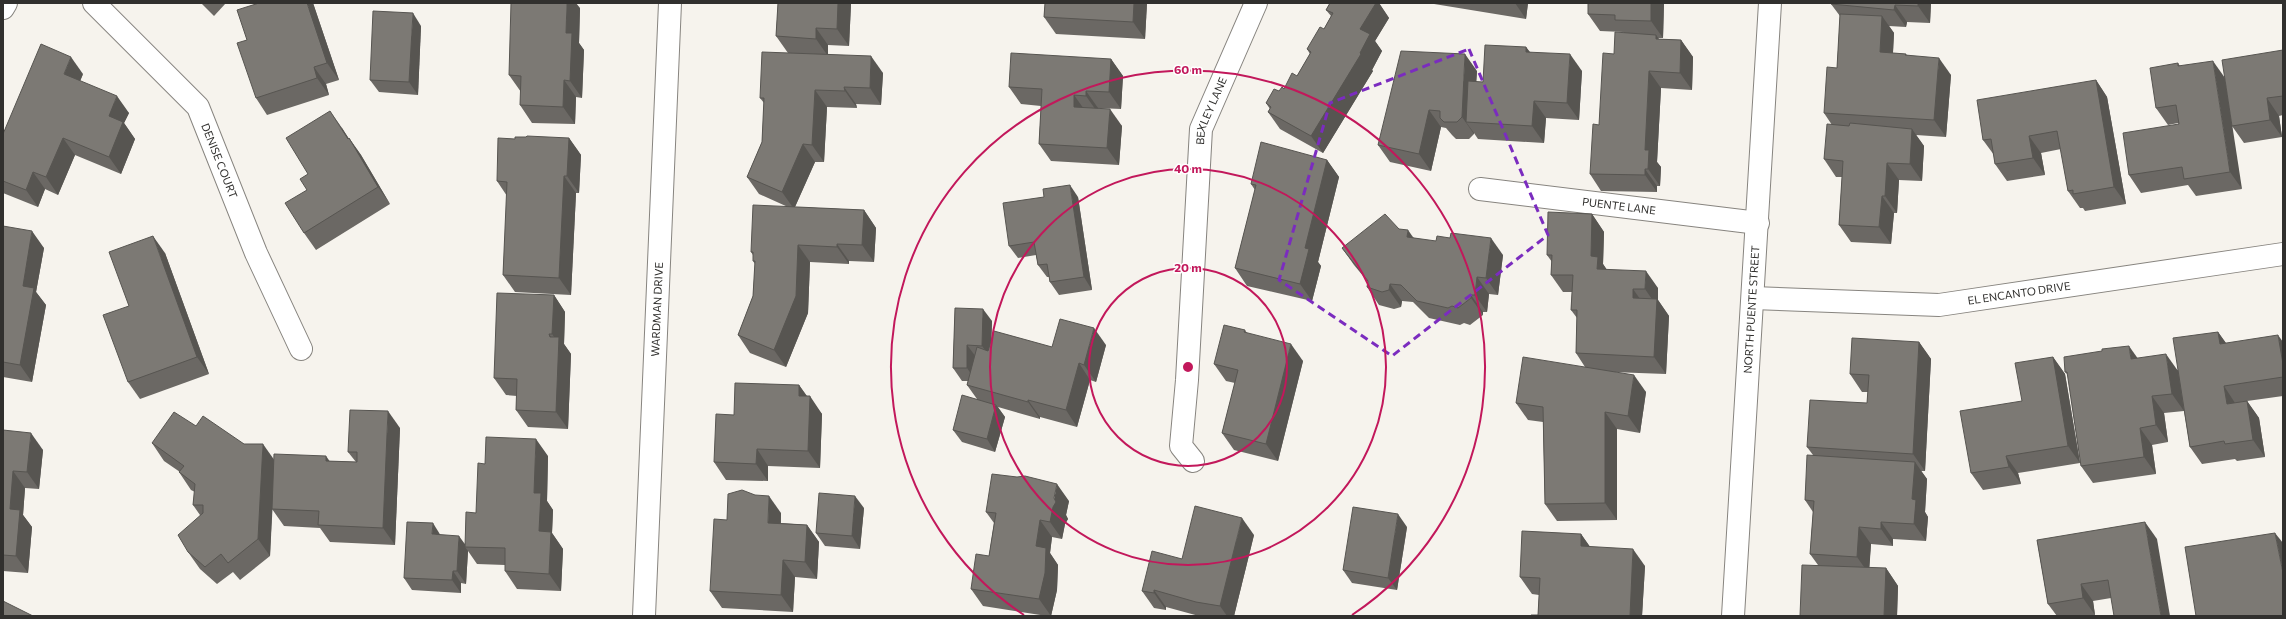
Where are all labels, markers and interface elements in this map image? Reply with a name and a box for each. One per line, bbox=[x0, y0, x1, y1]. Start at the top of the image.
text: 60 m bbox=[1174, 62, 1202, 76]
street label: BEXLEY LANE bbox=[1193, 75, 1229, 145]
street label: DENISE COURT bbox=[199, 121, 241, 200]
text: 40 m bbox=[1174, 161, 1202, 175]
street label: PUENTE LANE bbox=[1581, 195, 1657, 216]
street label: NORTH PUENTE STREET bbox=[1741, 245, 1761, 374]
text: 20 m bbox=[1174, 260, 1202, 274]
street label: WARDMAN DRIVE bbox=[648, 262, 665, 357]
street label: EL ENCANTO DRIVE bbox=[1967, 279, 2071, 307]
centre of rings bbox=[1181, 360, 1195, 374]

